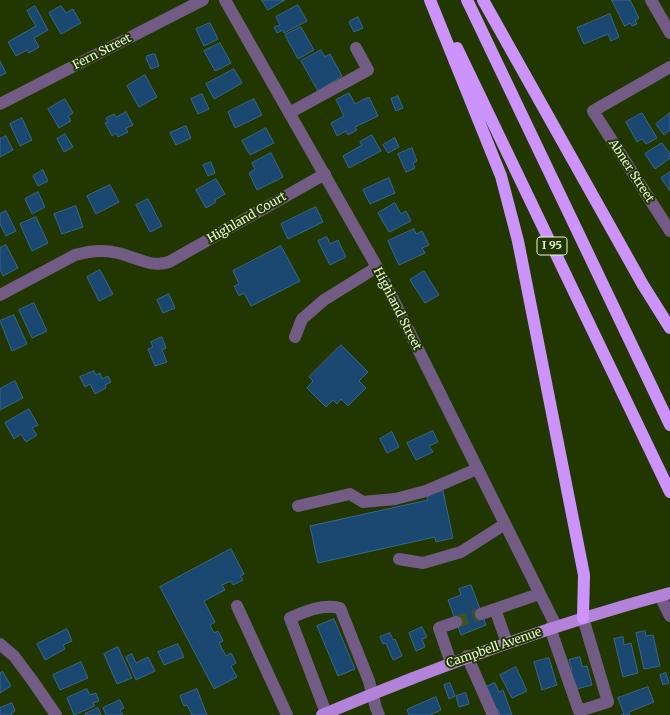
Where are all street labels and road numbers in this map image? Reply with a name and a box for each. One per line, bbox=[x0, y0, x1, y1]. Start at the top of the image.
street label: Fern Street bbox=[70, 31, 134, 73]
street label: Abner Street bbox=[605, 137, 657, 205]
street label: Highland Court bbox=[205, 190, 289, 246]
road number: I 95 bbox=[537, 237, 567, 255]
street label: Highland Street bbox=[370, 265, 424, 353]
street label: Campbell Avenue bbox=[445, 625, 543, 671]

